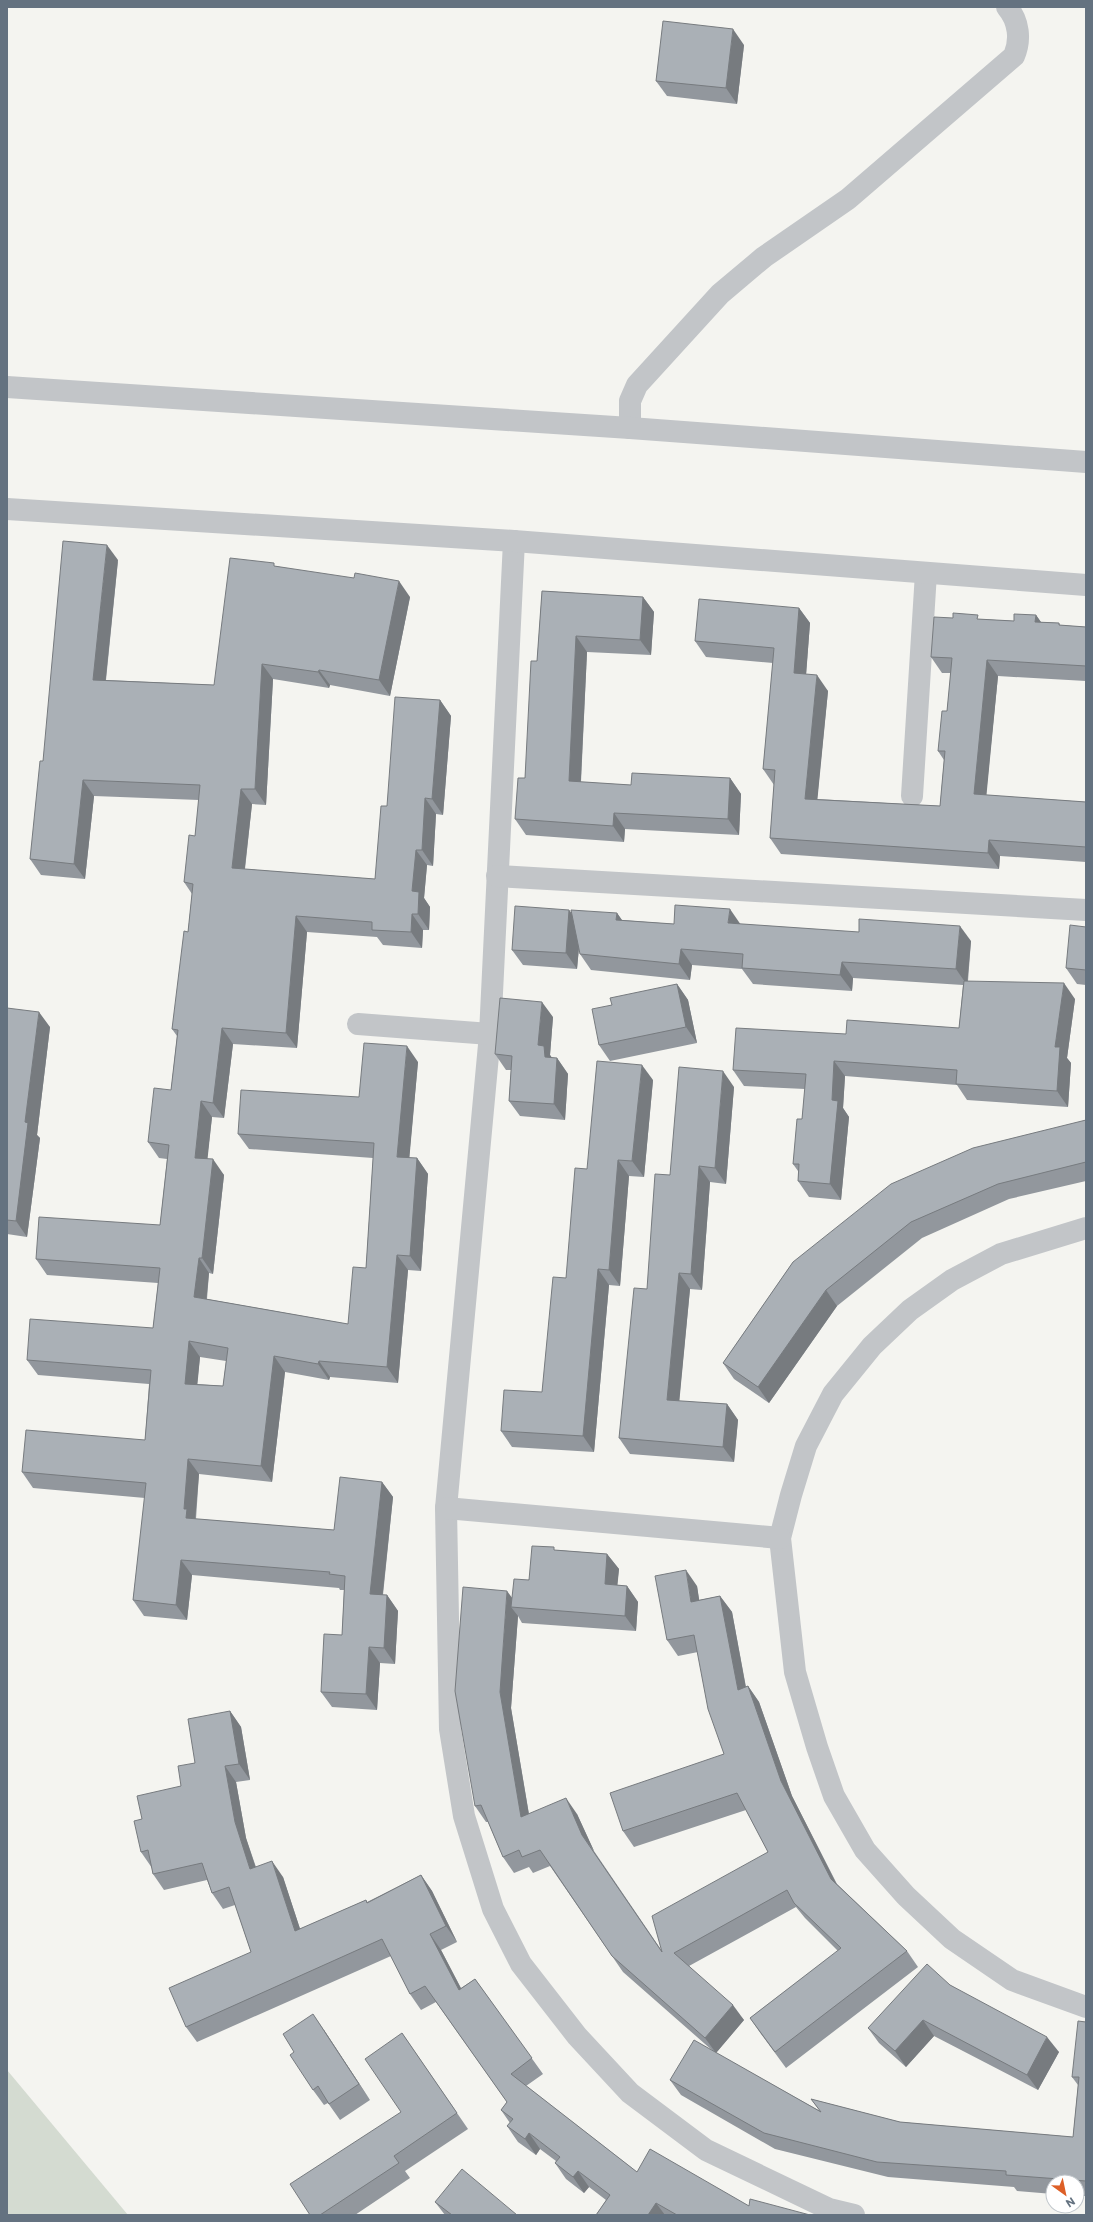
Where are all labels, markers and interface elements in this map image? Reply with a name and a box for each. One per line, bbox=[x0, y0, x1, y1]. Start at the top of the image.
north arrow bbox=[1045, 2174, 1085, 2214]
text: N bbox=[1064, 2195, 1078, 2211]

